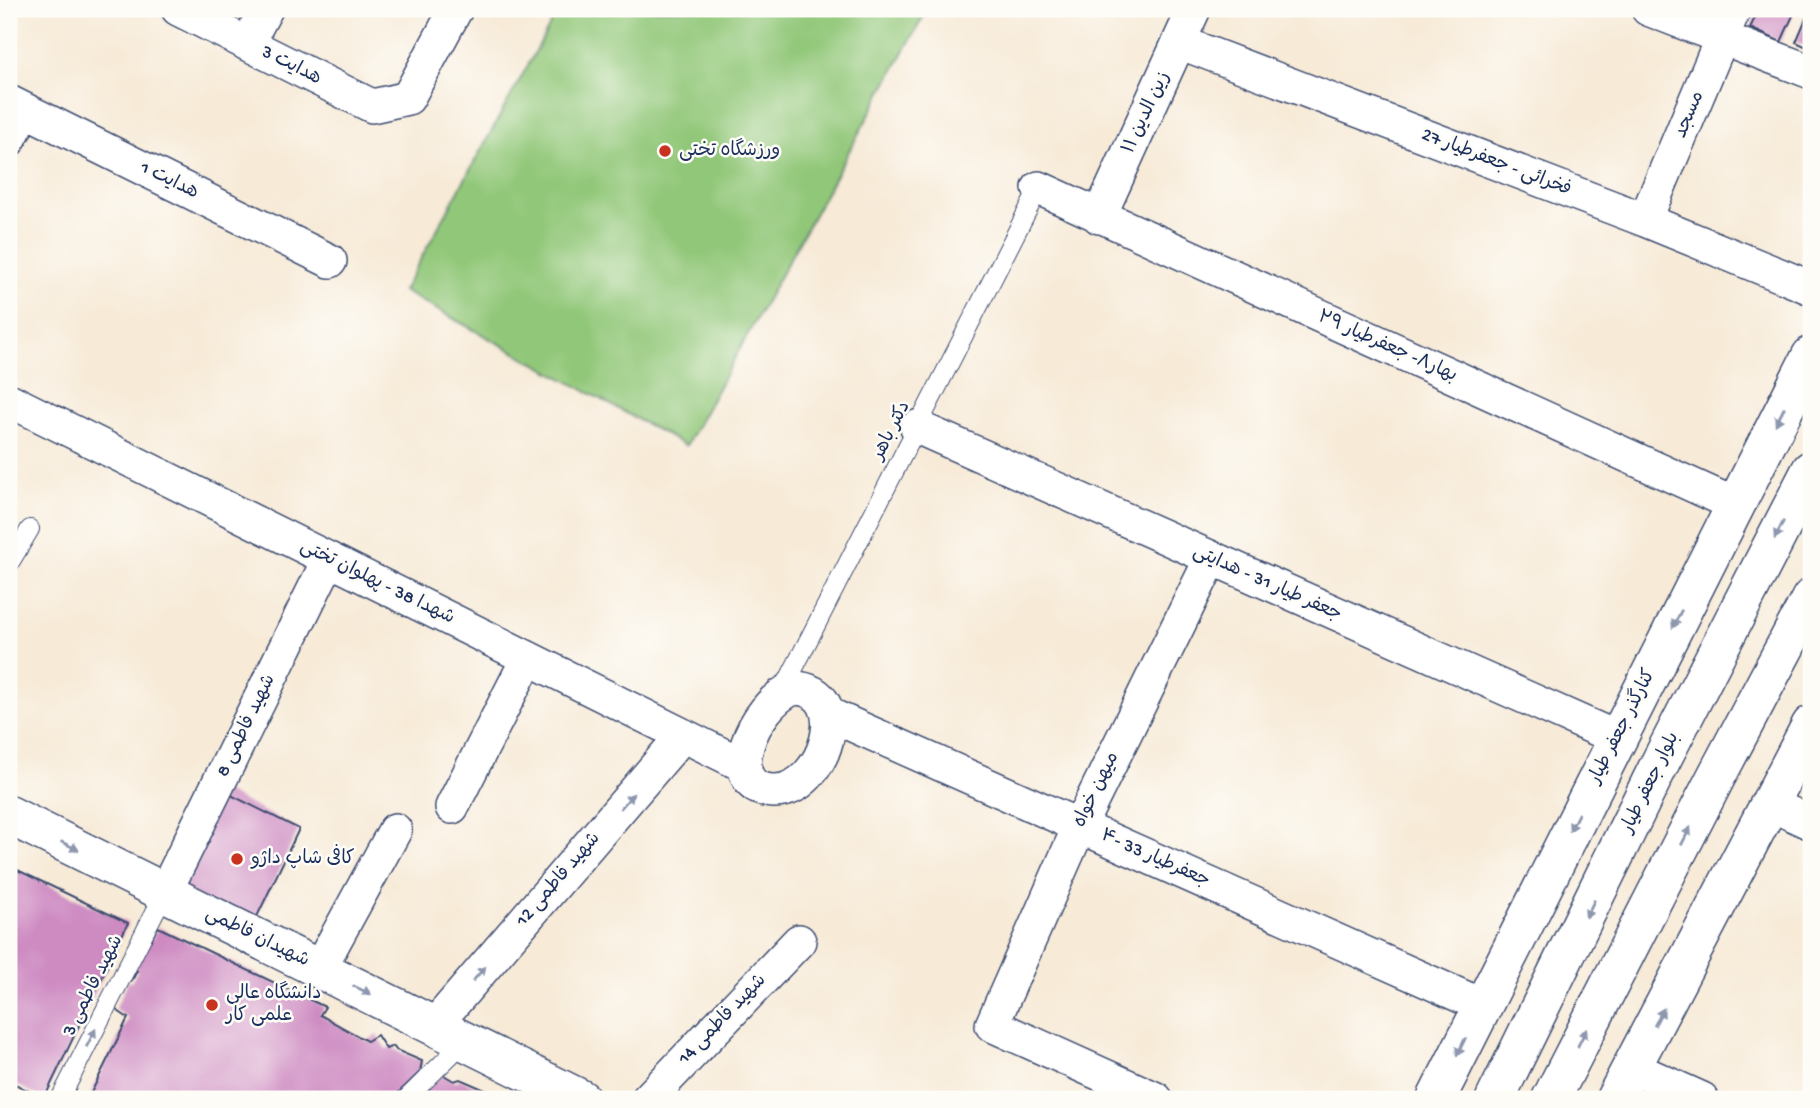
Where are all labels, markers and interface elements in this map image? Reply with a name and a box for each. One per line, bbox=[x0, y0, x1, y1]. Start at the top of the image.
street label: هدایت 3 bbox=[256, 41, 325, 91]
street label: زین الدین ۱۱ bbox=[1118, 68, 1176, 158]
street label: مسجد bbox=[1670, 88, 1710, 142]
street label: فخرائی - جعفرطیار 27 bbox=[1418, 124, 1574, 202]
place label: ورزشگاه تختی bbox=[679, 138, 780, 163]
marker: ورزشگاه تختی bbox=[657, 143, 673, 159]
street label: هدایت 1 bbox=[135, 157, 202, 205]
street label: بهار۸- جعفرطیار ۲۹ bbox=[1314, 306, 1460, 388]
street label: دکتر باهر bbox=[867, 398, 917, 466]
one-way arrow bbox=[1775, 407, 1787, 427]
one-way arrow bbox=[1774, 520, 1785, 540]
street label: شهدا 38 - پهلوان تختی bbox=[296, 536, 458, 630]
street label: جعفر طیار 31 - هدایتی bbox=[1189, 541, 1345, 627]
one-way arrow bbox=[1672, 609, 1683, 629]
street label: کنارگذر جعفر طیار bbox=[1582, 665, 1662, 790]
street label: شهید فاطمی 8 bbox=[212, 671, 282, 781]
street label: بلوار جعفر طیار bbox=[1616, 729, 1685, 839]
street label: میهن خواه bbox=[1069, 749, 1125, 831]
one-way arrow bbox=[619, 792, 634, 810]
one-way arrow bbox=[1569, 812, 1580, 832]
street label: ۴- جعفرطیار 33 bbox=[1097, 825, 1213, 893]
one-way arrow bbox=[1680, 826, 1691, 846]
street label: شهید فاطمی 12 bbox=[511, 828, 606, 933]
one-way arrow bbox=[60, 840, 80, 851]
place label: کافی شاپ داژو bbox=[250, 844, 355, 871]
marker: کافی شاپ داژو bbox=[229, 851, 245, 867]
one-way arrow bbox=[1584, 899, 1595, 919]
street label: شهیدان فاطمی bbox=[201, 903, 313, 973]
street label: شهید فاطمی 3 bbox=[58, 932, 129, 1041]
one-way arrow bbox=[471, 965, 486, 982]
street label: شهید فاطمی 14 bbox=[673, 970, 772, 1071]
place label: دانشگاه عالی علمی کار bbox=[224, 981, 321, 1028]
one-way arrow bbox=[352, 984, 372, 995]
marker: دانشگاه عالی علمی کار bbox=[204, 997, 220, 1013]
one-way arrow bbox=[1653, 1007, 1665, 1027]
one-way arrow bbox=[86, 1028, 97, 1048]
one-way arrow bbox=[1576, 1028, 1588, 1048]
one-way arrow bbox=[1455, 1037, 1467, 1057]

